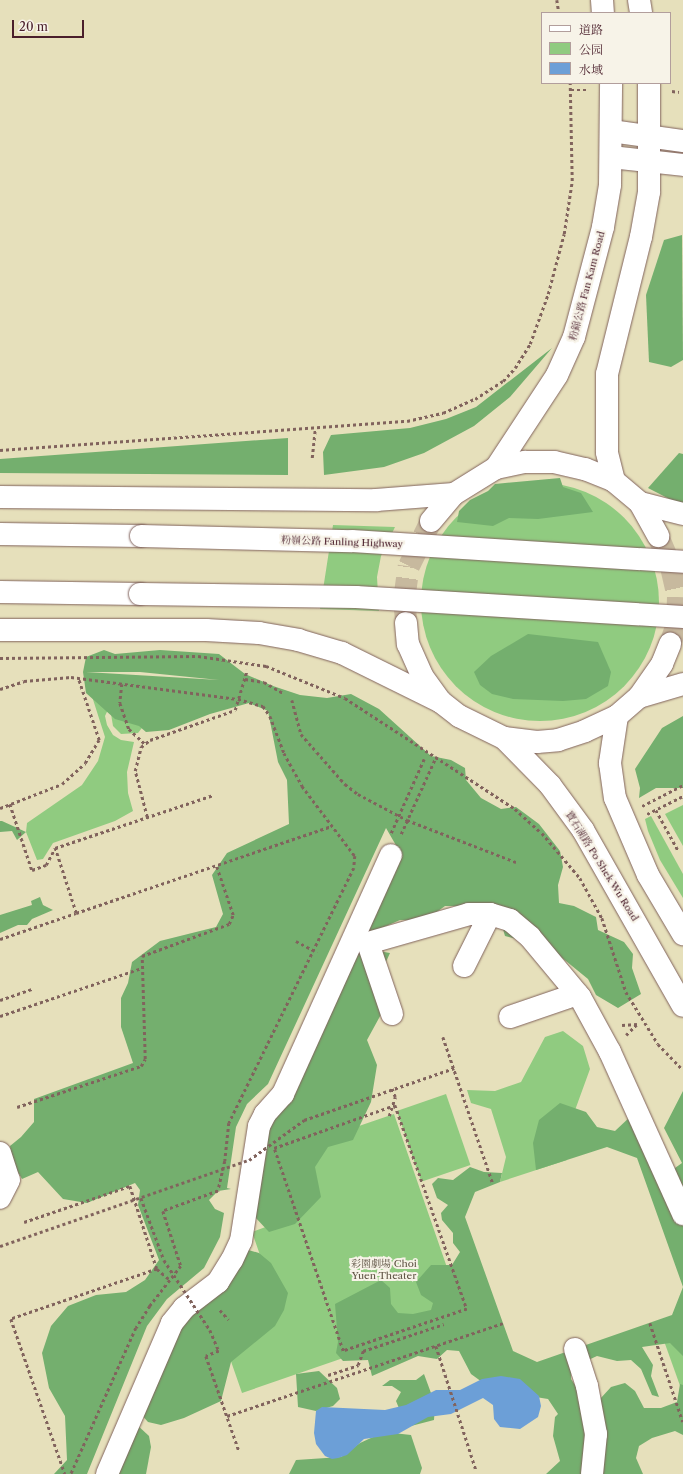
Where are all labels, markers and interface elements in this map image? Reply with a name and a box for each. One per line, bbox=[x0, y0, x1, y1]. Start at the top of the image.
scale bar bbox=[14, 12, 86, 38]
legend bbox=[541, 12, 671, 84]
text: 20 m bbox=[19, 19, 48, 34]
text: 道路 bbox=[579, 22, 603, 37]
text: 公园 bbox=[579, 42, 603, 57]
text: 水域 bbox=[579, 62, 603, 77]
street label: 粉錦公路 Fan Kam Road bbox=[567, 230, 607, 342]
street label: 粉嶺公路 Fanling Highway bbox=[281, 534, 403, 550]
street label: 寶石湖路 Po Shek Wu Road bbox=[563, 809, 641, 923]
park label: 彩園劇場 Choi Yuen Theater bbox=[351, 1257, 417, 1280]

